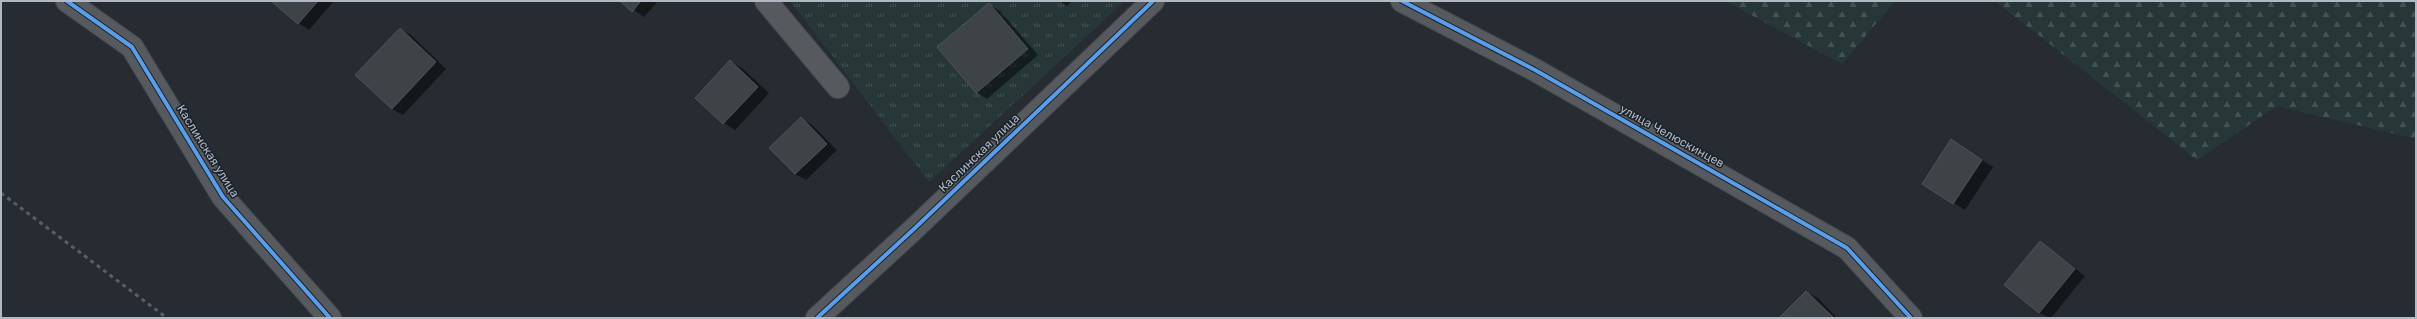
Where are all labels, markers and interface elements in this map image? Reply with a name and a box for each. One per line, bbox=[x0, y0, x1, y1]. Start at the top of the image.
street label: Каслинская улица bbox=[174, 102, 242, 200]
street label: улица Челюскинцев bbox=[1617, 102, 1727, 171]
street label: Каслинская улица bbox=[936, 111, 1022, 195]

